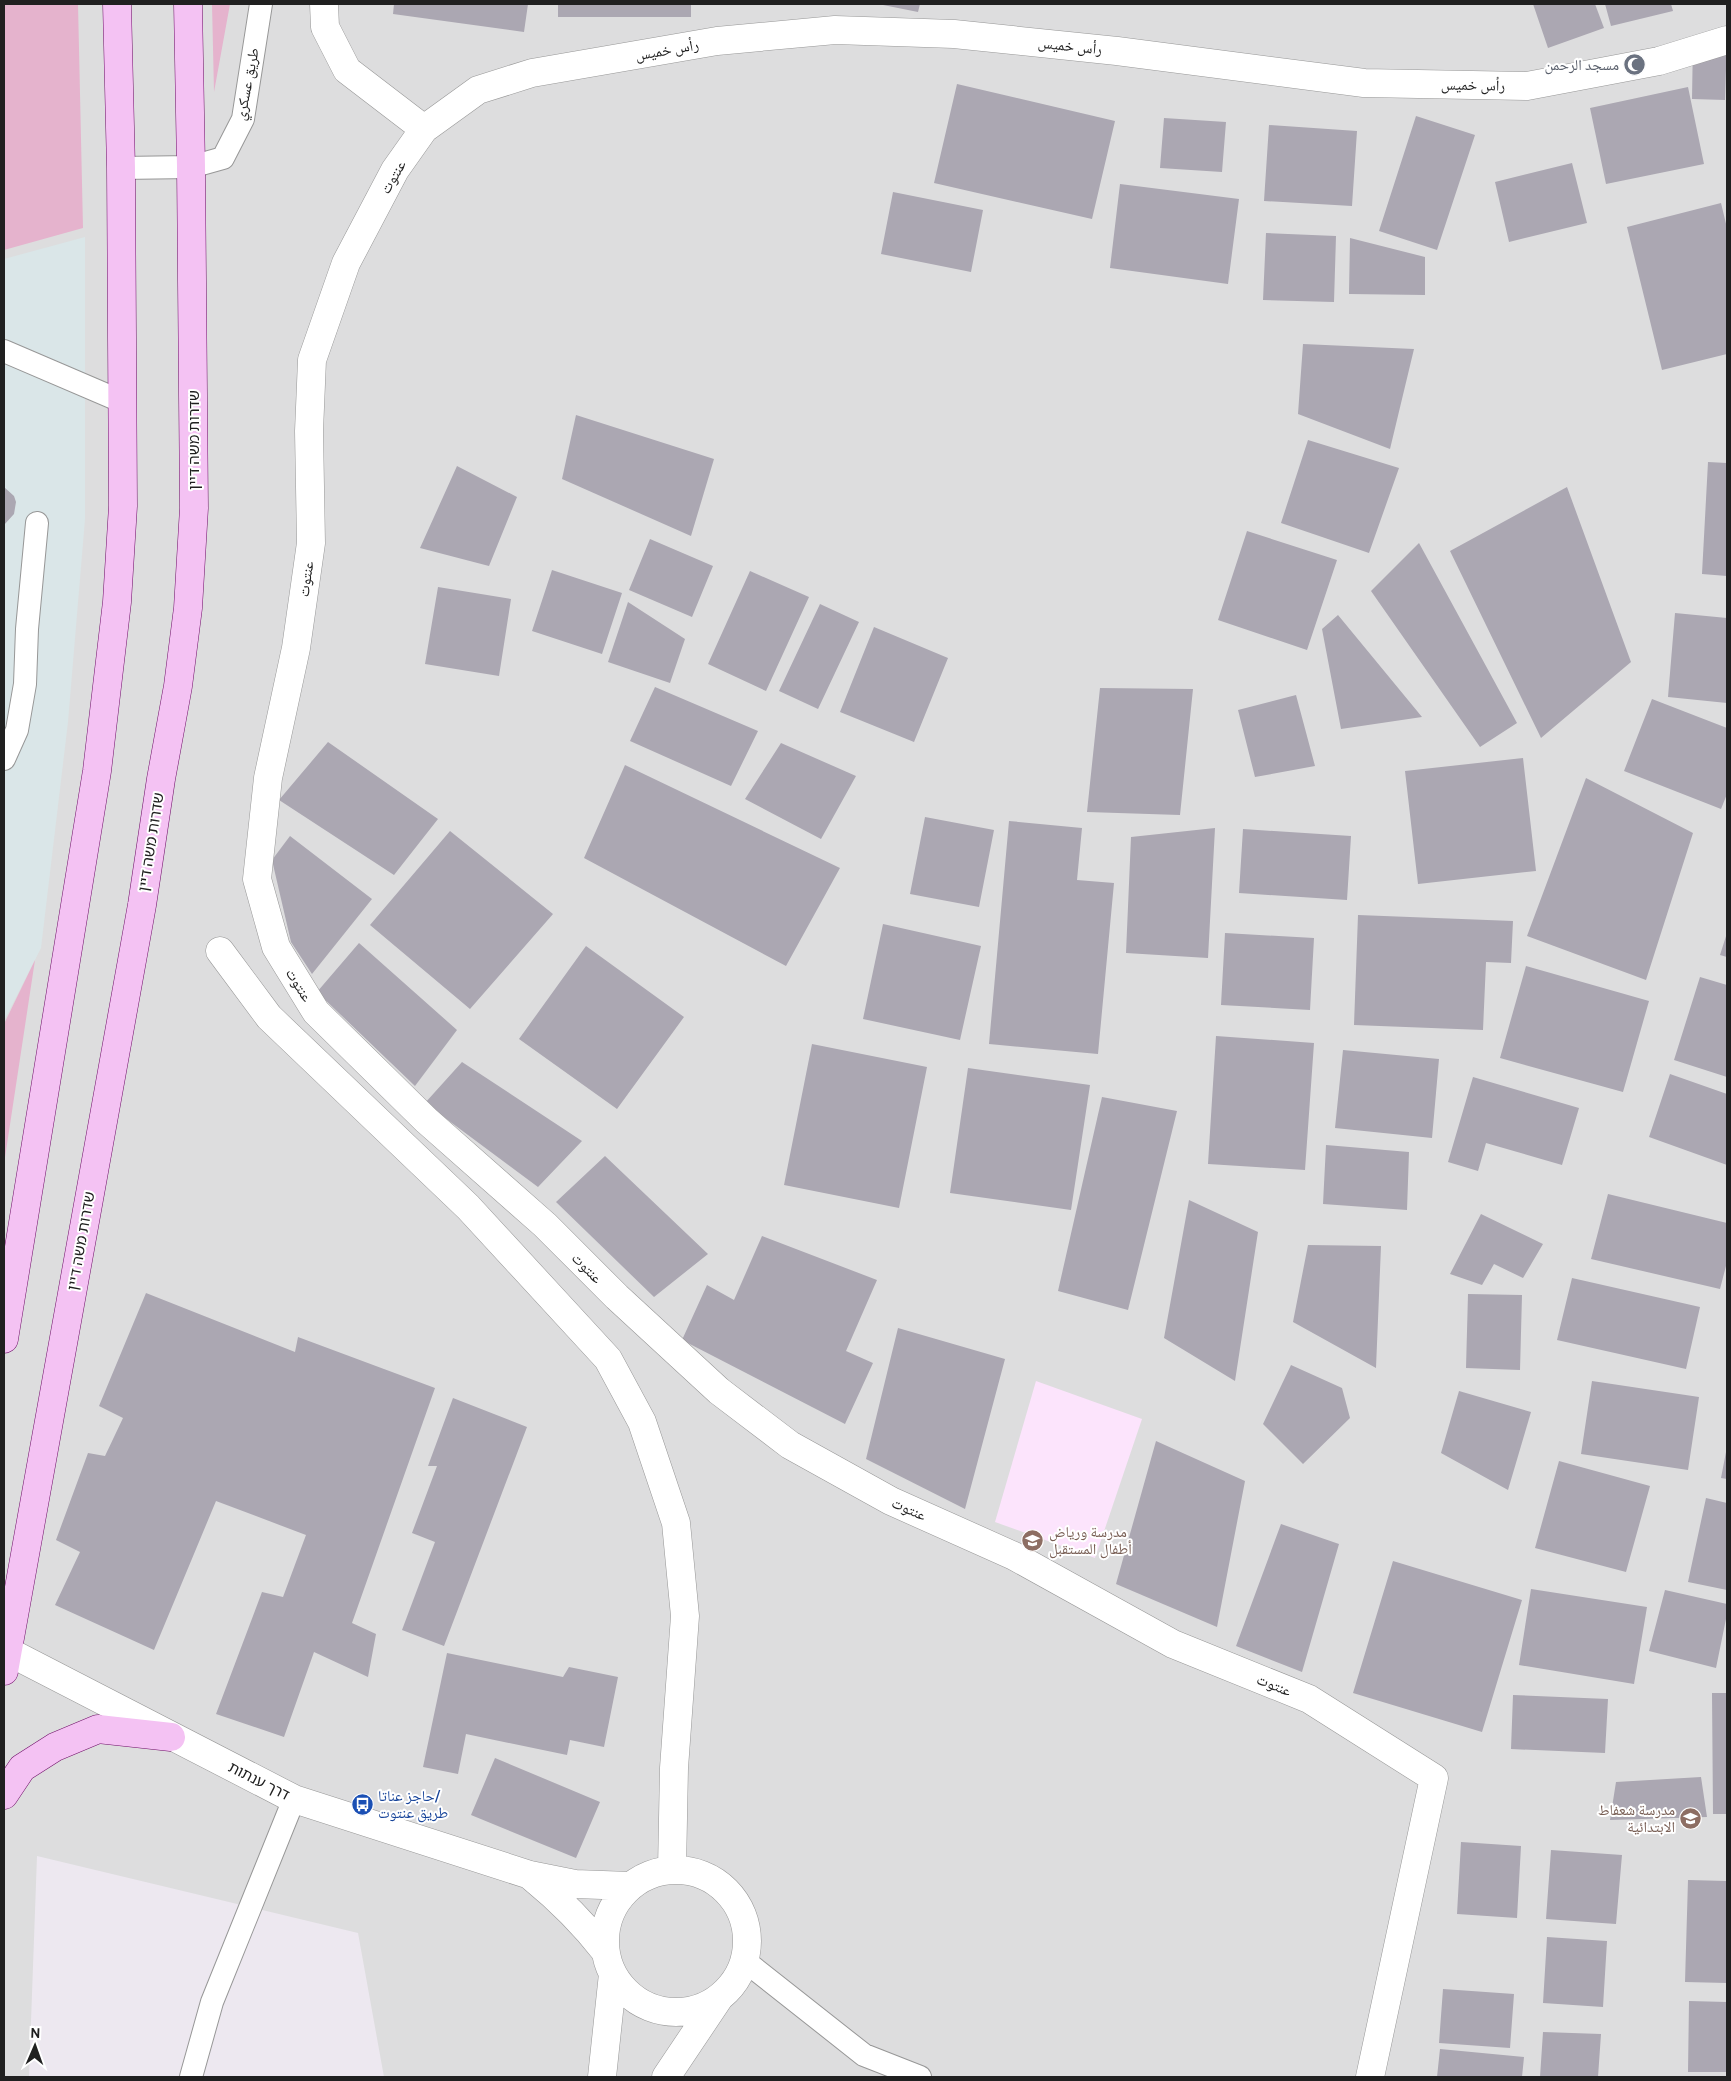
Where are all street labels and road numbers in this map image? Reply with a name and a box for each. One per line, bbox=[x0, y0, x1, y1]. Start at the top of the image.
street label: رأس خميس bbox=[1037, 34, 1103, 59]
street label: رأس خميس bbox=[634, 36, 701, 65]
street label: طريق عسكري bbox=[231, 46, 266, 123]
street label: رأس خميس bbox=[1441, 75, 1506, 96]
street label: عنتوت bbox=[376, 157, 410, 197]
street label: שדרות משה דיין bbox=[185, 390, 203, 490]
street label: عنتوت bbox=[295, 560, 317, 598]
street label: שדרות משה דיין bbox=[134, 791, 168, 893]
street label: عنتوت bbox=[282, 965, 316, 1005]
street label: שדרות משה דיין bbox=[63, 1190, 99, 1292]
street label: عنتوت bbox=[568, 1249, 606, 1287]
street label: عنتوت bbox=[889, 1493, 929, 1525]
street label: عنتوت bbox=[1254, 1670, 1294, 1700]
street label: דרך ענתות bbox=[225, 1758, 293, 1804]

